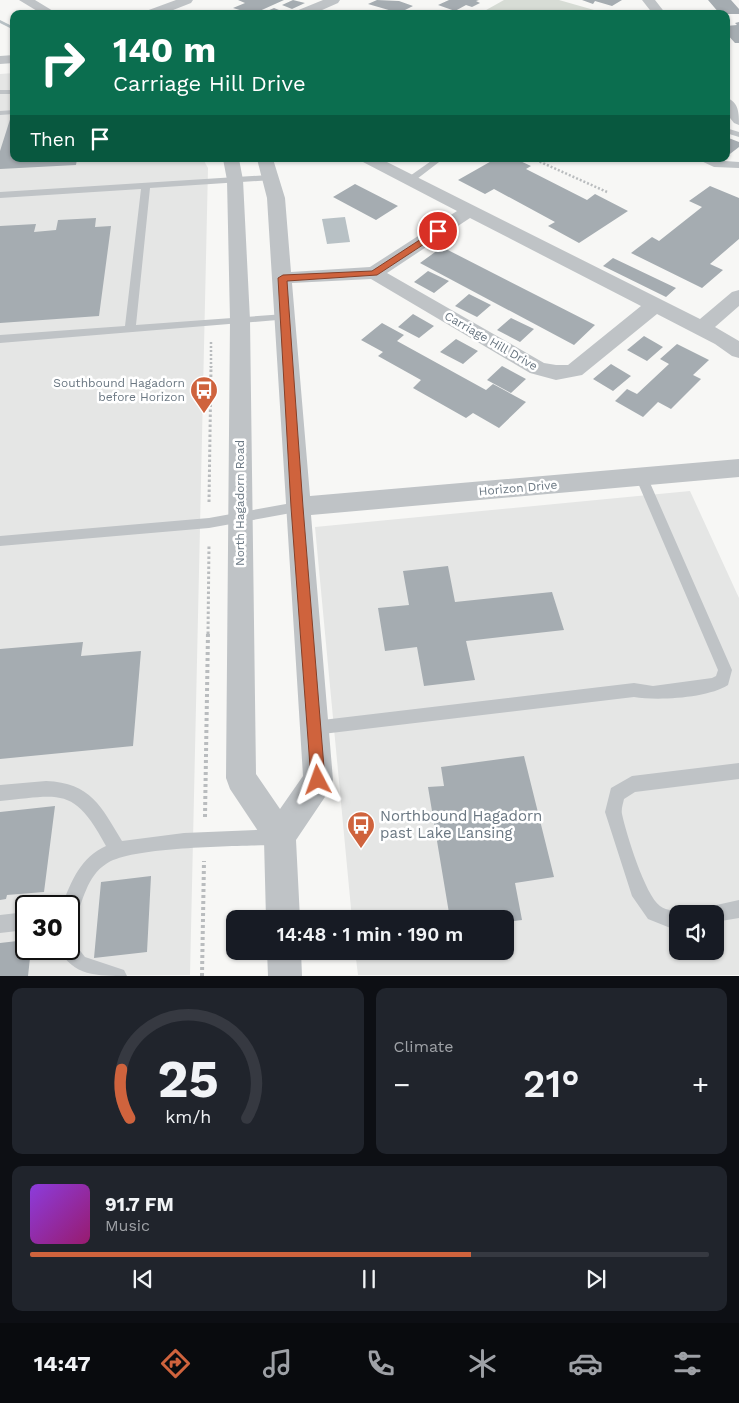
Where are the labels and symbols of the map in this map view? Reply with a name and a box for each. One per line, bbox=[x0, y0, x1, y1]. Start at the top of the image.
pin bbox=[417, 210, 459, 252]
street label: Carriage Hill Drive bbox=[442, 309, 540, 373]
bus stop icon: Southbound Hagadorn before Horizon bbox=[189, 375, 219, 414]
place label: Southbound Hagadorn before Horizon bbox=[53, 376, 185, 404]
street label: North Hagadorn Road bbox=[233, 440, 247, 566]
street label: Horizon Drive bbox=[478, 478, 558, 498]
position arrow bbox=[291, 753, 343, 805]
place label: Northbound Hagadorn past Lake Lansing bbox=[380, 807, 542, 842]
bus stop icon: Northbound Hagadorn past Lake Lansing bbox=[346, 810, 376, 849]
speed limit sign: 30 bbox=[15, 895, 80, 960]

